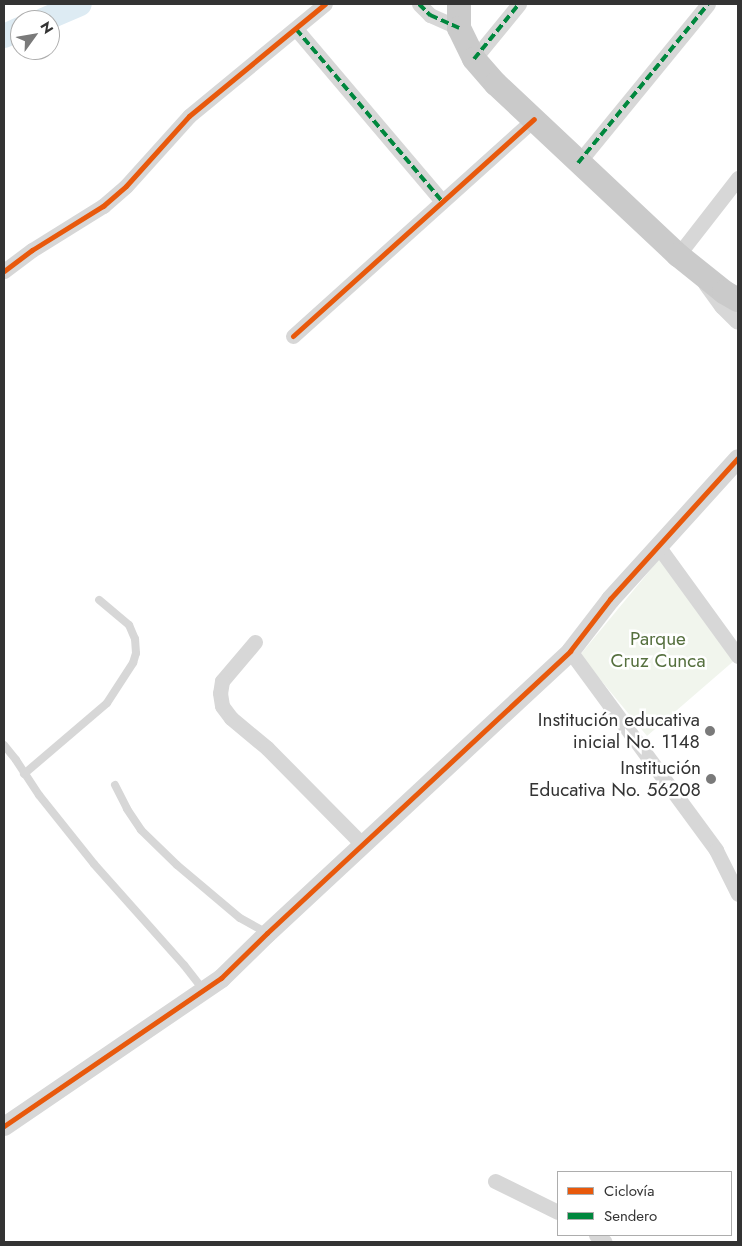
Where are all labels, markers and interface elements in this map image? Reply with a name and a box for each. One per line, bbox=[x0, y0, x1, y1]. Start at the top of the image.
north arrow bbox=[10, 10, 60, 60]
text: N bbox=[35, 18, 58, 38]
park label: Parque Cruz Cunca bbox=[610, 628, 706, 672]
place label: Institución educativa inicial No. 1148 bbox=[538, 709, 700, 753]
marker: Institución educativa inicial No. 1148 bbox=[704, 725, 716, 737]
place label: Institución Educativa No. 56208 bbox=[529, 757, 701, 801]
marker: Institución Educativa No. 56208 bbox=[705, 773, 717, 785]
legend bbox=[557, 1171, 732, 1236]
text: Ciclovía bbox=[604, 1180, 654, 1202]
text: Sendero bbox=[604, 1205, 657, 1227]

